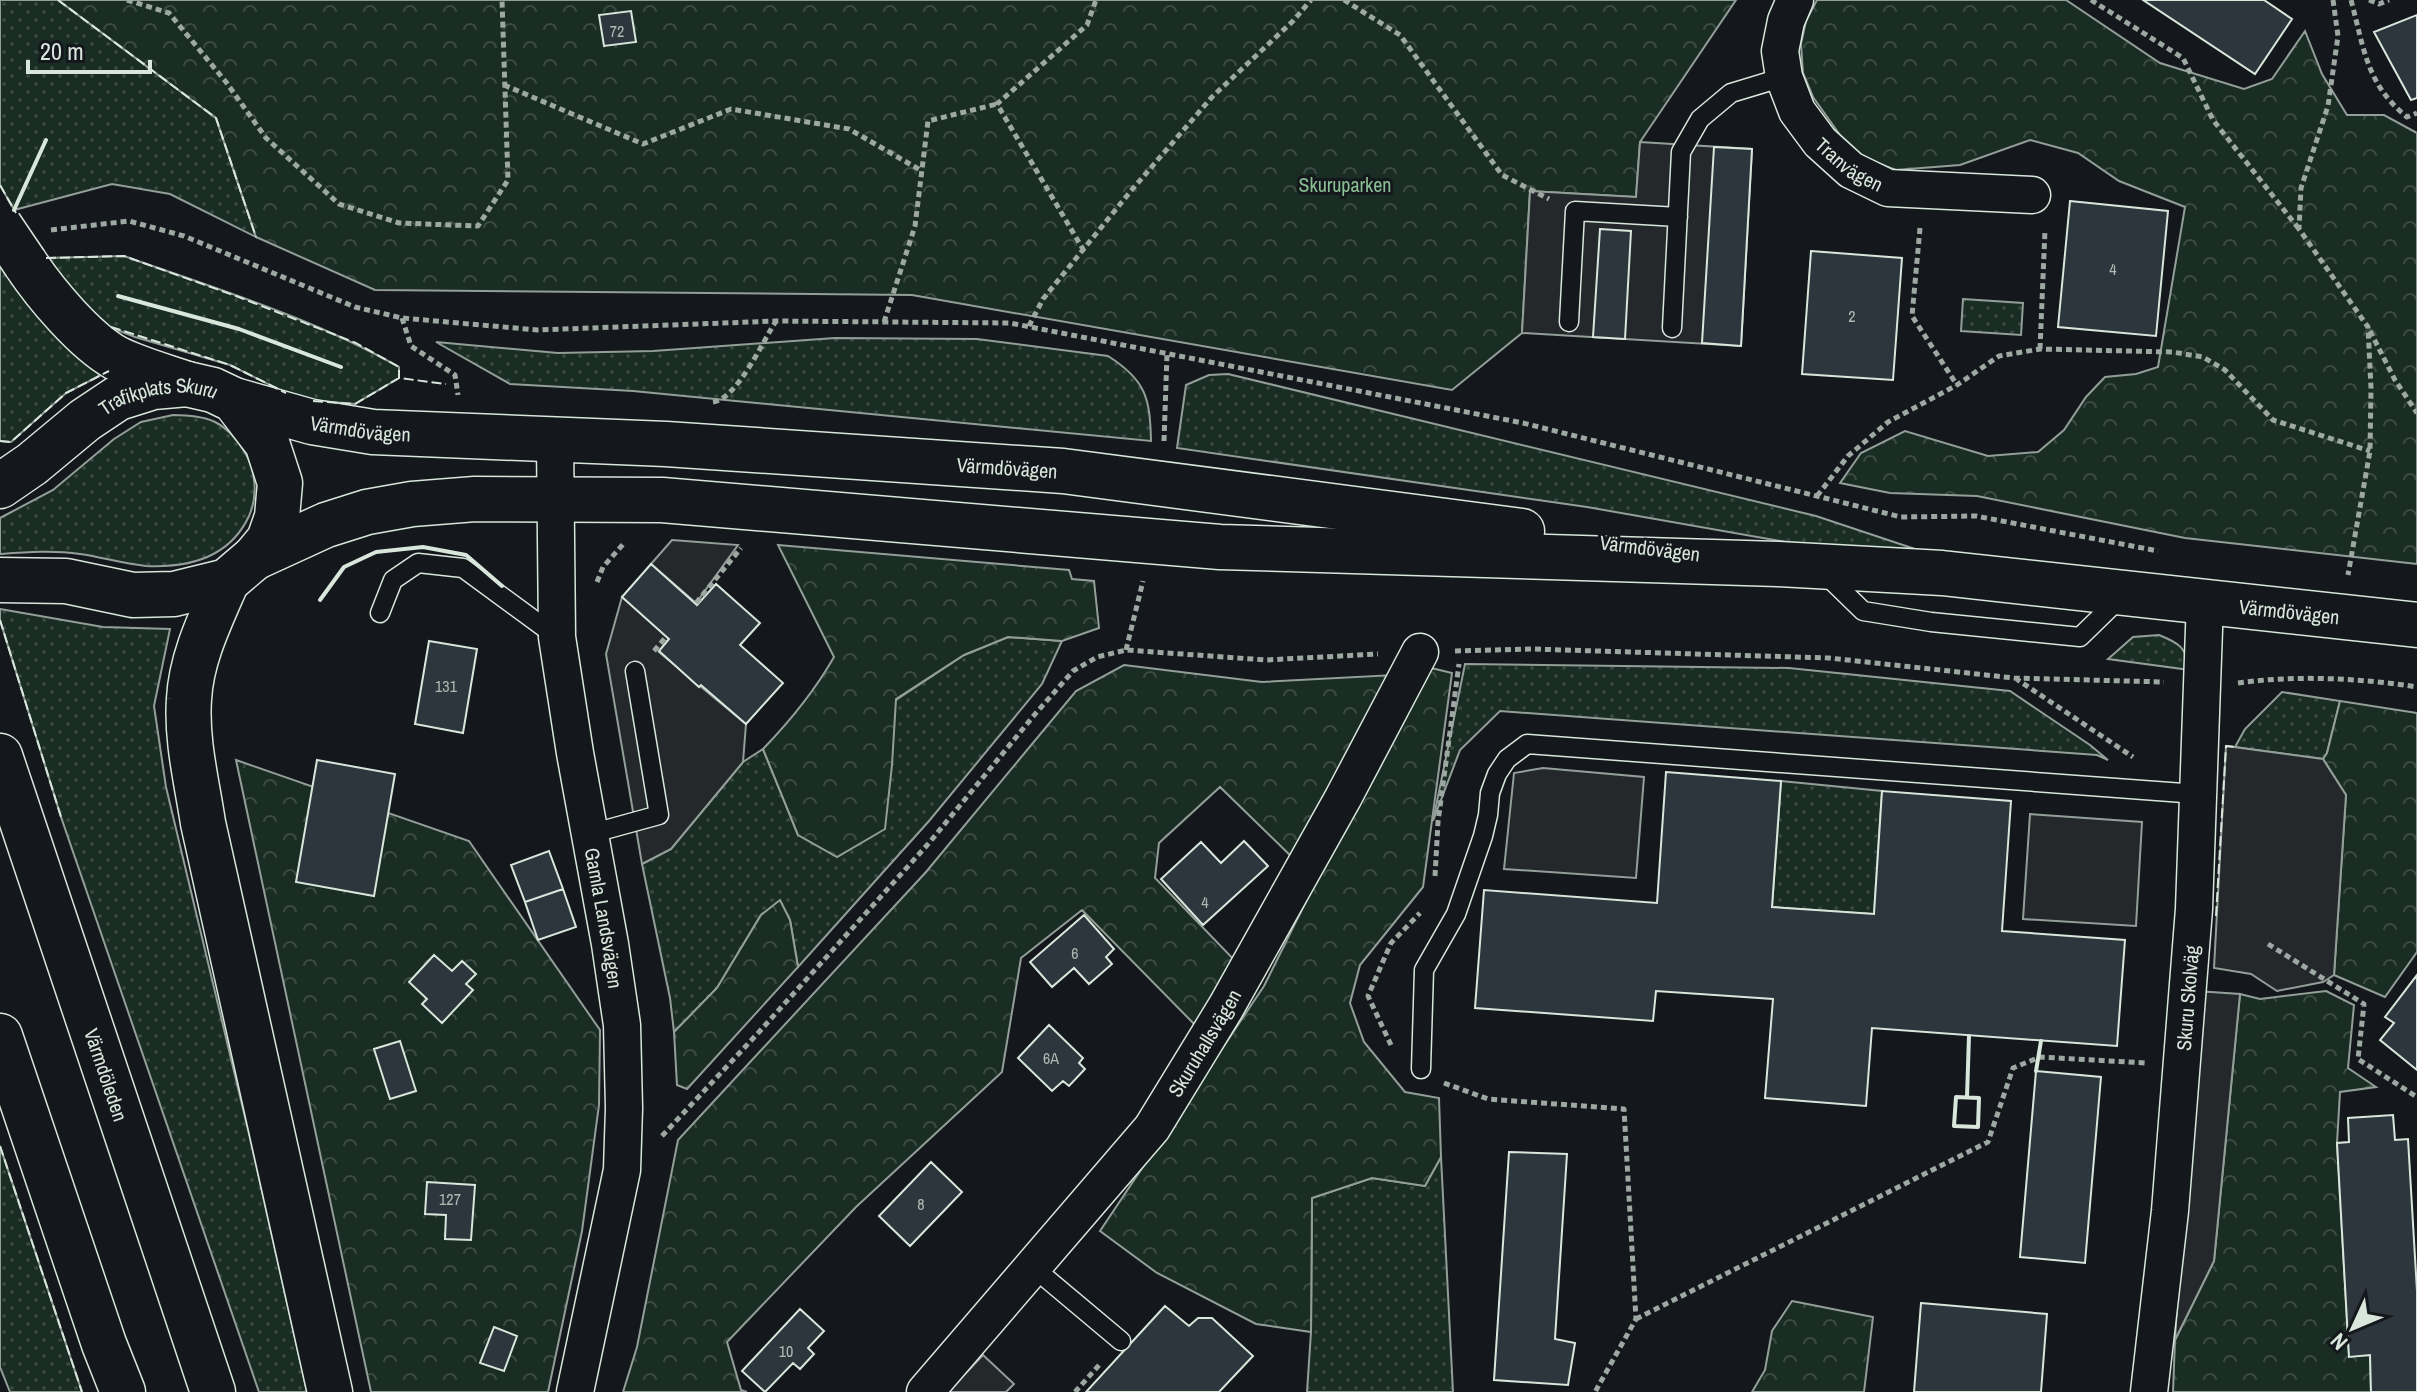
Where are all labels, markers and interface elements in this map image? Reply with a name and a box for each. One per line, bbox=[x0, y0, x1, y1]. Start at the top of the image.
house number: 72 bbox=[610, 20, 624, 42]
scale bar bbox=[28, 24, 150, 74]
text: 20 m bbox=[40, 35, 84, 67]
street label: Tranvägen bbox=[1810, 131, 1888, 197]
park label: Skuruparken bbox=[1299, 171, 1391, 198]
house number: 4 bbox=[2109, 258, 2117, 280]
house number: 2 bbox=[1848, 305, 1856, 327]
street label: Trafikplats Skuru bbox=[93, 371, 223, 421]
street label: Värmdövägen bbox=[308, 408, 411, 447]
street label: Värmdövägen bbox=[956, 450, 1058, 484]
street label: Värmdövägen bbox=[1598, 528, 1702, 568]
street label: Värmdövägen bbox=[2238, 592, 2341, 630]
house number: 131 bbox=[435, 675, 458, 697]
street label: Gamla Landsvägen bbox=[579, 845, 630, 990]
house number: 4 bbox=[1201, 891, 1209, 913]
house number: 6 bbox=[1071, 942, 1079, 964]
street label: Skuru Skolväg bbox=[2169, 944, 2205, 1052]
street label: Skuruhallsvägen bbox=[1161, 984, 1247, 1102]
street label: Värmdöleden bbox=[79, 1025, 135, 1125]
house number: 6A bbox=[1043, 1047, 1059, 1069]
house number: 127 bbox=[439, 1188, 461, 1210]
house number: 8 bbox=[917, 1193, 925, 1215]
north arrow bbox=[2313, 1288, 2393, 1368]
text: N bbox=[2323, 1327, 2354, 1357]
house number: 10 bbox=[779, 1340, 793, 1362]

